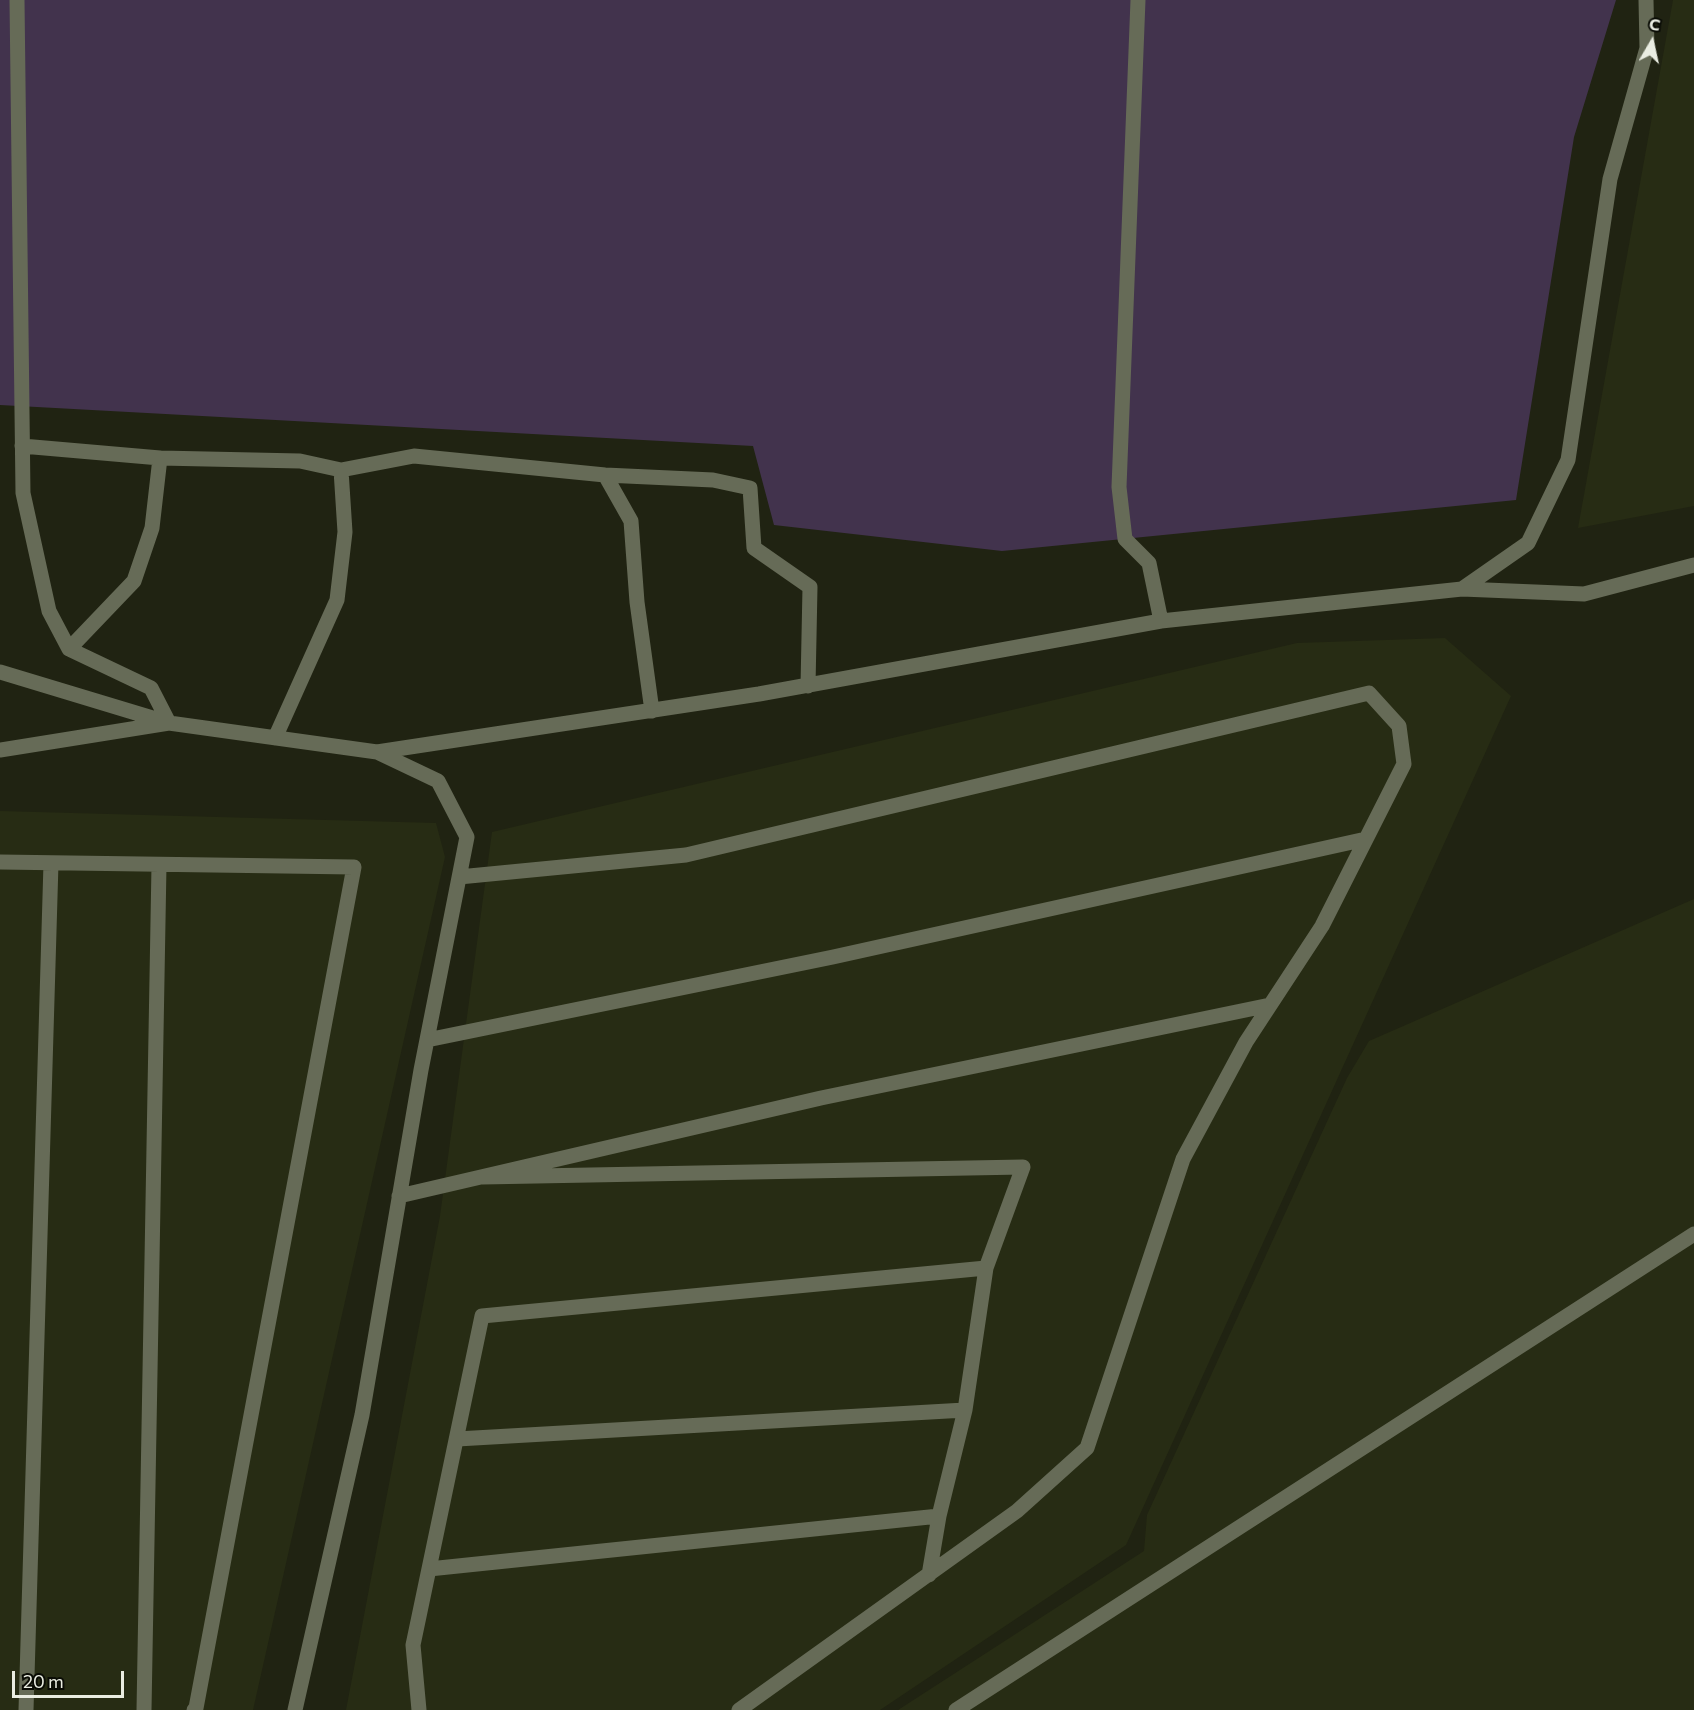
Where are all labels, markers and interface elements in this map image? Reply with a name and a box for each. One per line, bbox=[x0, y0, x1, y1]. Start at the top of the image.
north arrow bbox=[1622, 12, 1682, 72]
text: С bbox=[1648, 13, 1662, 34]
scale bar bbox=[15, 1659, 128, 1697]
text: 20 m bbox=[23, 1670, 64, 1692]

